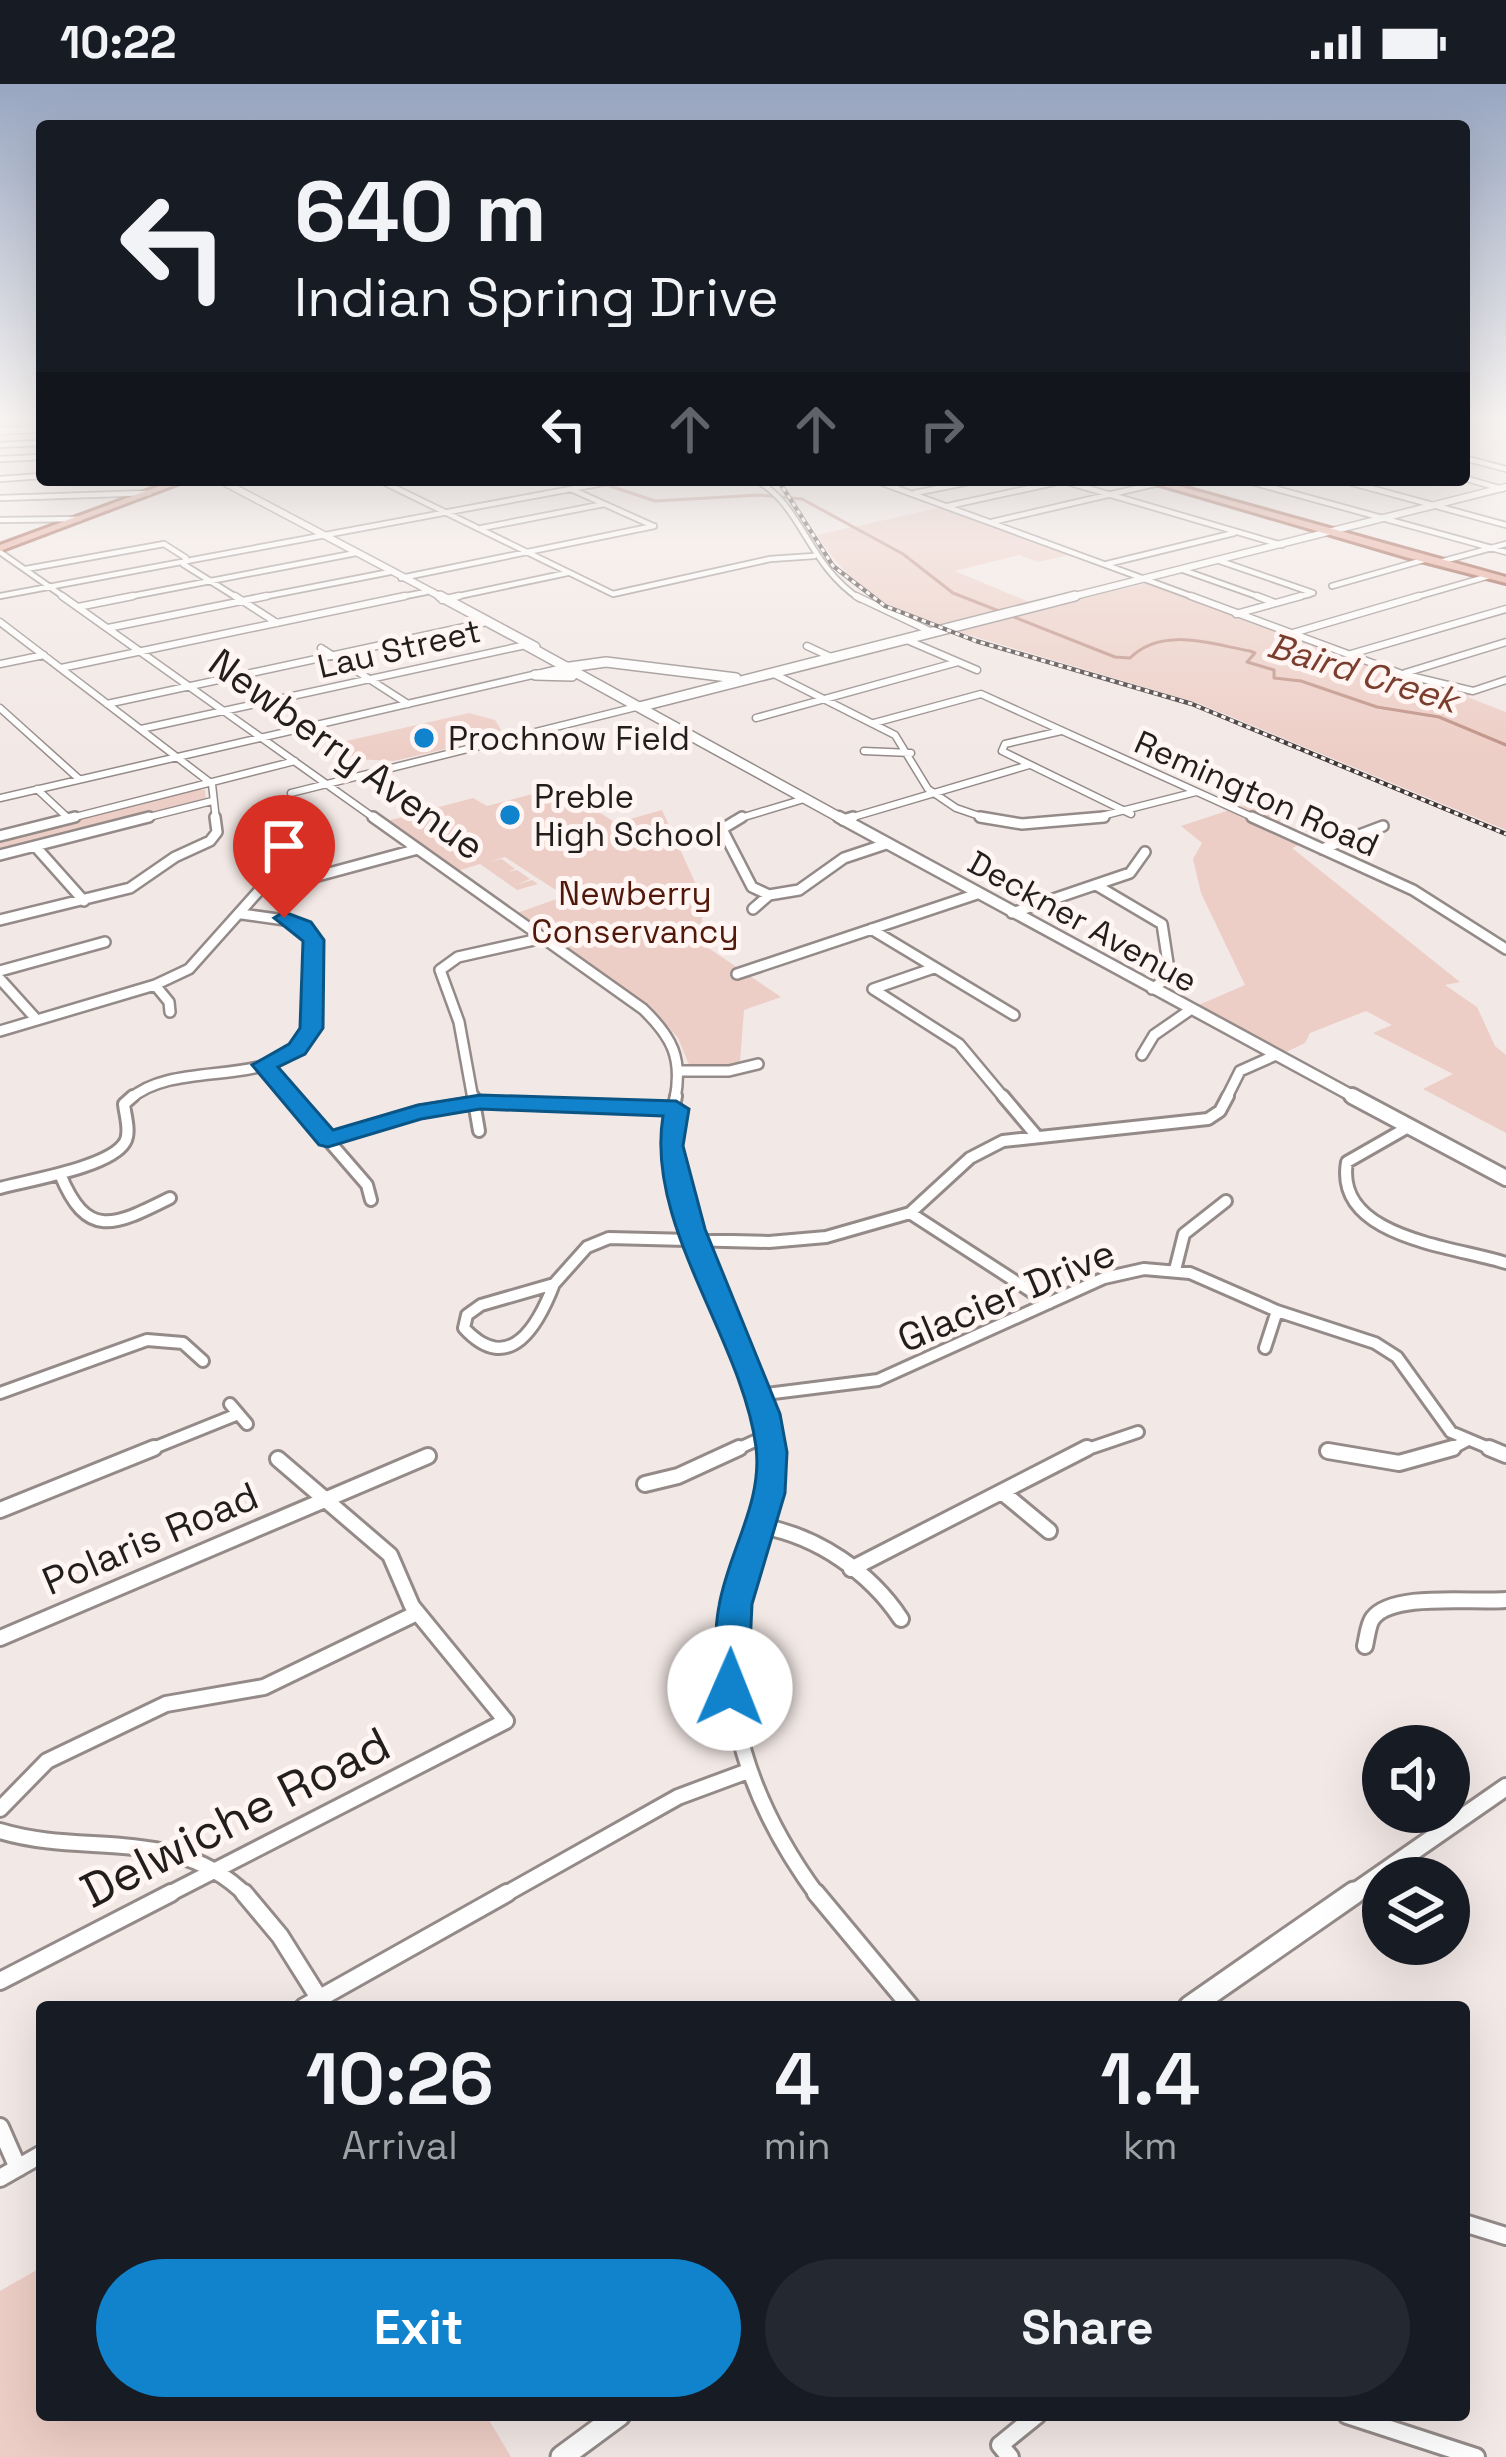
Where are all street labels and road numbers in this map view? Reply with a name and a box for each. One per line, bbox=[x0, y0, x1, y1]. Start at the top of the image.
street label: Lau Street bbox=[314, 610, 485, 688]
street label: Newberry Avenue bbox=[199, 638, 494, 871]
street label: Remington Road bbox=[1128, 721, 1385, 867]
street label: Deckner Avenue bbox=[961, 842, 1205, 1002]
street label: Glacier Drive bbox=[890, 1228, 1122, 1363]
street label: Polaris Road bbox=[35, 1471, 265, 1606]
street label: Delwiche Road bbox=[70, 1713, 400, 1922]

